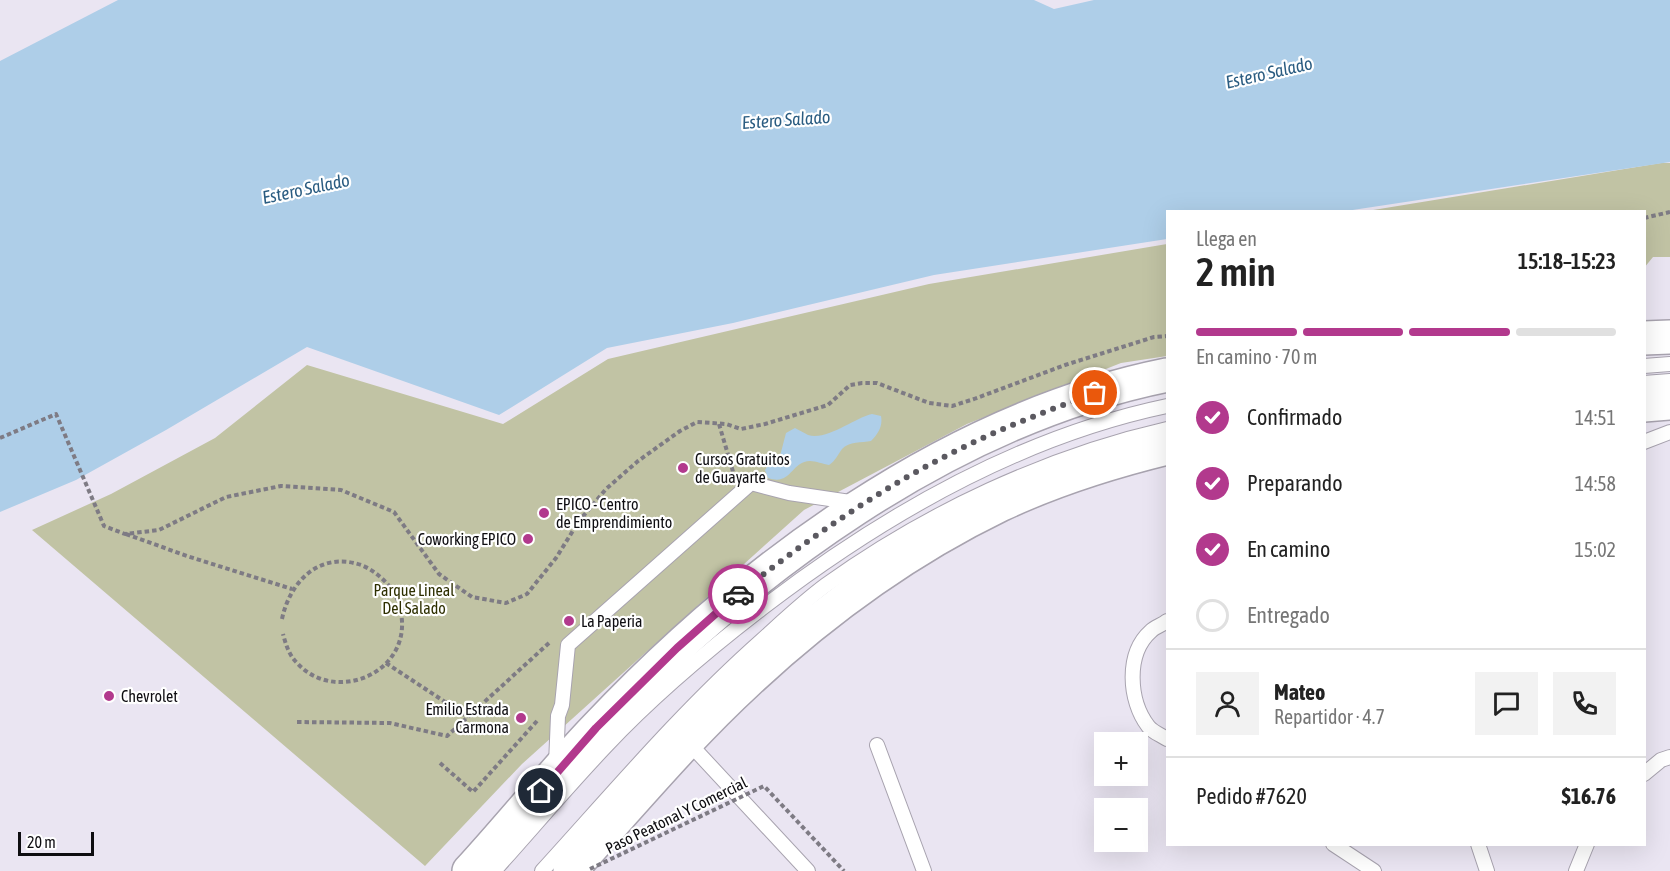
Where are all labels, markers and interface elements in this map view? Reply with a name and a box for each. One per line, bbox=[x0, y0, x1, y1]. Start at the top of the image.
water label: Estero Salado bbox=[1223, 52, 1314, 93]
water label: Estero Salado bbox=[741, 106, 831, 133]
water label: Estero Salado bbox=[260, 169, 351, 208]
text: Llega en bbox=[1196, 227, 1257, 250]
text: 15:18–15:23 bbox=[1518, 248, 1616, 274]
text: 2 min bbox=[1196, 250, 1276, 294]
text: En camino · 70 m bbox=[1196, 345, 1317, 368]
pin bbox=[1069, 367, 1120, 418]
icon: bag bbox=[1078, 376, 1111, 409]
icon: check bbox=[1196, 401, 1229, 434]
text: Confirmado bbox=[1247, 404, 1342, 430]
text: 14:51 bbox=[1575, 406, 1616, 429]
place label: Cursos Gratuitos de Guayarte bbox=[695, 450, 790, 487]
marker: Cursos Gratuitos de Guayarte bbox=[676, 461, 690, 475]
icon: check bbox=[1196, 467, 1229, 500]
text: Preparando bbox=[1247, 470, 1343, 496]
text: 14:58 bbox=[1575, 472, 1616, 495]
place label: EPICO - Centro de Emprendimiento bbox=[556, 495, 672, 532]
marker: EPICO - Centro de Emprendimiento bbox=[537, 506, 551, 520]
place label: Coworking EPICO bbox=[418, 530, 516, 549]
marker: Coworking EPICO bbox=[521, 532, 535, 546]
icon: check bbox=[1196, 533, 1229, 566]
text: En camino bbox=[1247, 536, 1330, 562]
text: 15:02 bbox=[1574, 538, 1616, 561]
courier bbox=[708, 564, 768, 624]
icon: car bbox=[722, 578, 755, 611]
park label: Parque Lineal Del Salado bbox=[373, 581, 455, 617]
text: Entregado bbox=[1247, 602, 1330, 628]
place label: La Paperia bbox=[581, 612, 642, 631]
marker: La Paperia bbox=[562, 614, 576, 628]
button: person bbox=[1196, 672, 1259, 735]
button: chat bbox=[1475, 672, 1538, 735]
button: phone bbox=[1553, 672, 1616, 735]
text: Mateo bbox=[1274, 679, 1325, 705]
place label: Chevrolet bbox=[121, 687, 178, 705]
marker: Chevrolet bbox=[102, 689, 116, 703]
place label: Emilio Estrada Carmona bbox=[425, 700, 509, 736]
text: Repartidor · 4.7 bbox=[1274, 705, 1385, 728]
marker: Emilio Estrada Carmona bbox=[514, 711, 528, 725]
map controls bbox=[1094, 732, 1148, 852]
button: + bbox=[1094, 732, 1148, 786]
pin bbox=[515, 765, 566, 816]
street label: Paso Peatonal Y Comercial bbox=[602, 773, 750, 857]
icon: home bbox=[524, 774, 557, 807]
text: Pedido #7620 bbox=[1196, 783, 1307, 809]
text: $16.76 bbox=[1561, 783, 1616, 809]
button: − bbox=[1094, 798, 1148, 852]
scale bar bbox=[18, 829, 94, 856]
text: 20 m bbox=[27, 833, 56, 851]

